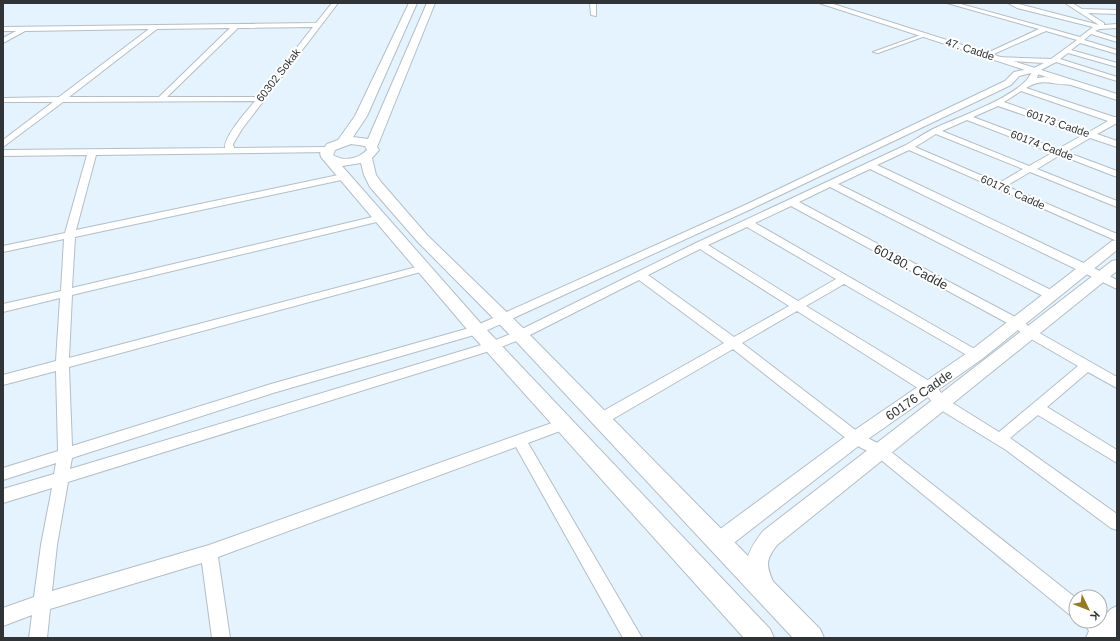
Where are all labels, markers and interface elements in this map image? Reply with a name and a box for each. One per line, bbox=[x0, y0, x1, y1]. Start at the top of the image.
street label: 47. Cadde bbox=[944, 35, 996, 63]
street label: 60302 Sokak bbox=[254, 46, 303, 104]
street label: 60173 Cadde bbox=[1025, 107, 1091, 139]
street label: 60174 Cadde bbox=[1009, 128, 1075, 162]
street label: 60176. Cadde bbox=[979, 172, 1047, 212]
street label: 60180. Cadde bbox=[871, 241, 951, 293]
street label: 60176 Cadde bbox=[883, 366, 955, 424]
north arrow bbox=[1068, 589, 1108, 629]
text: K bbox=[1088, 609, 1102, 623]

